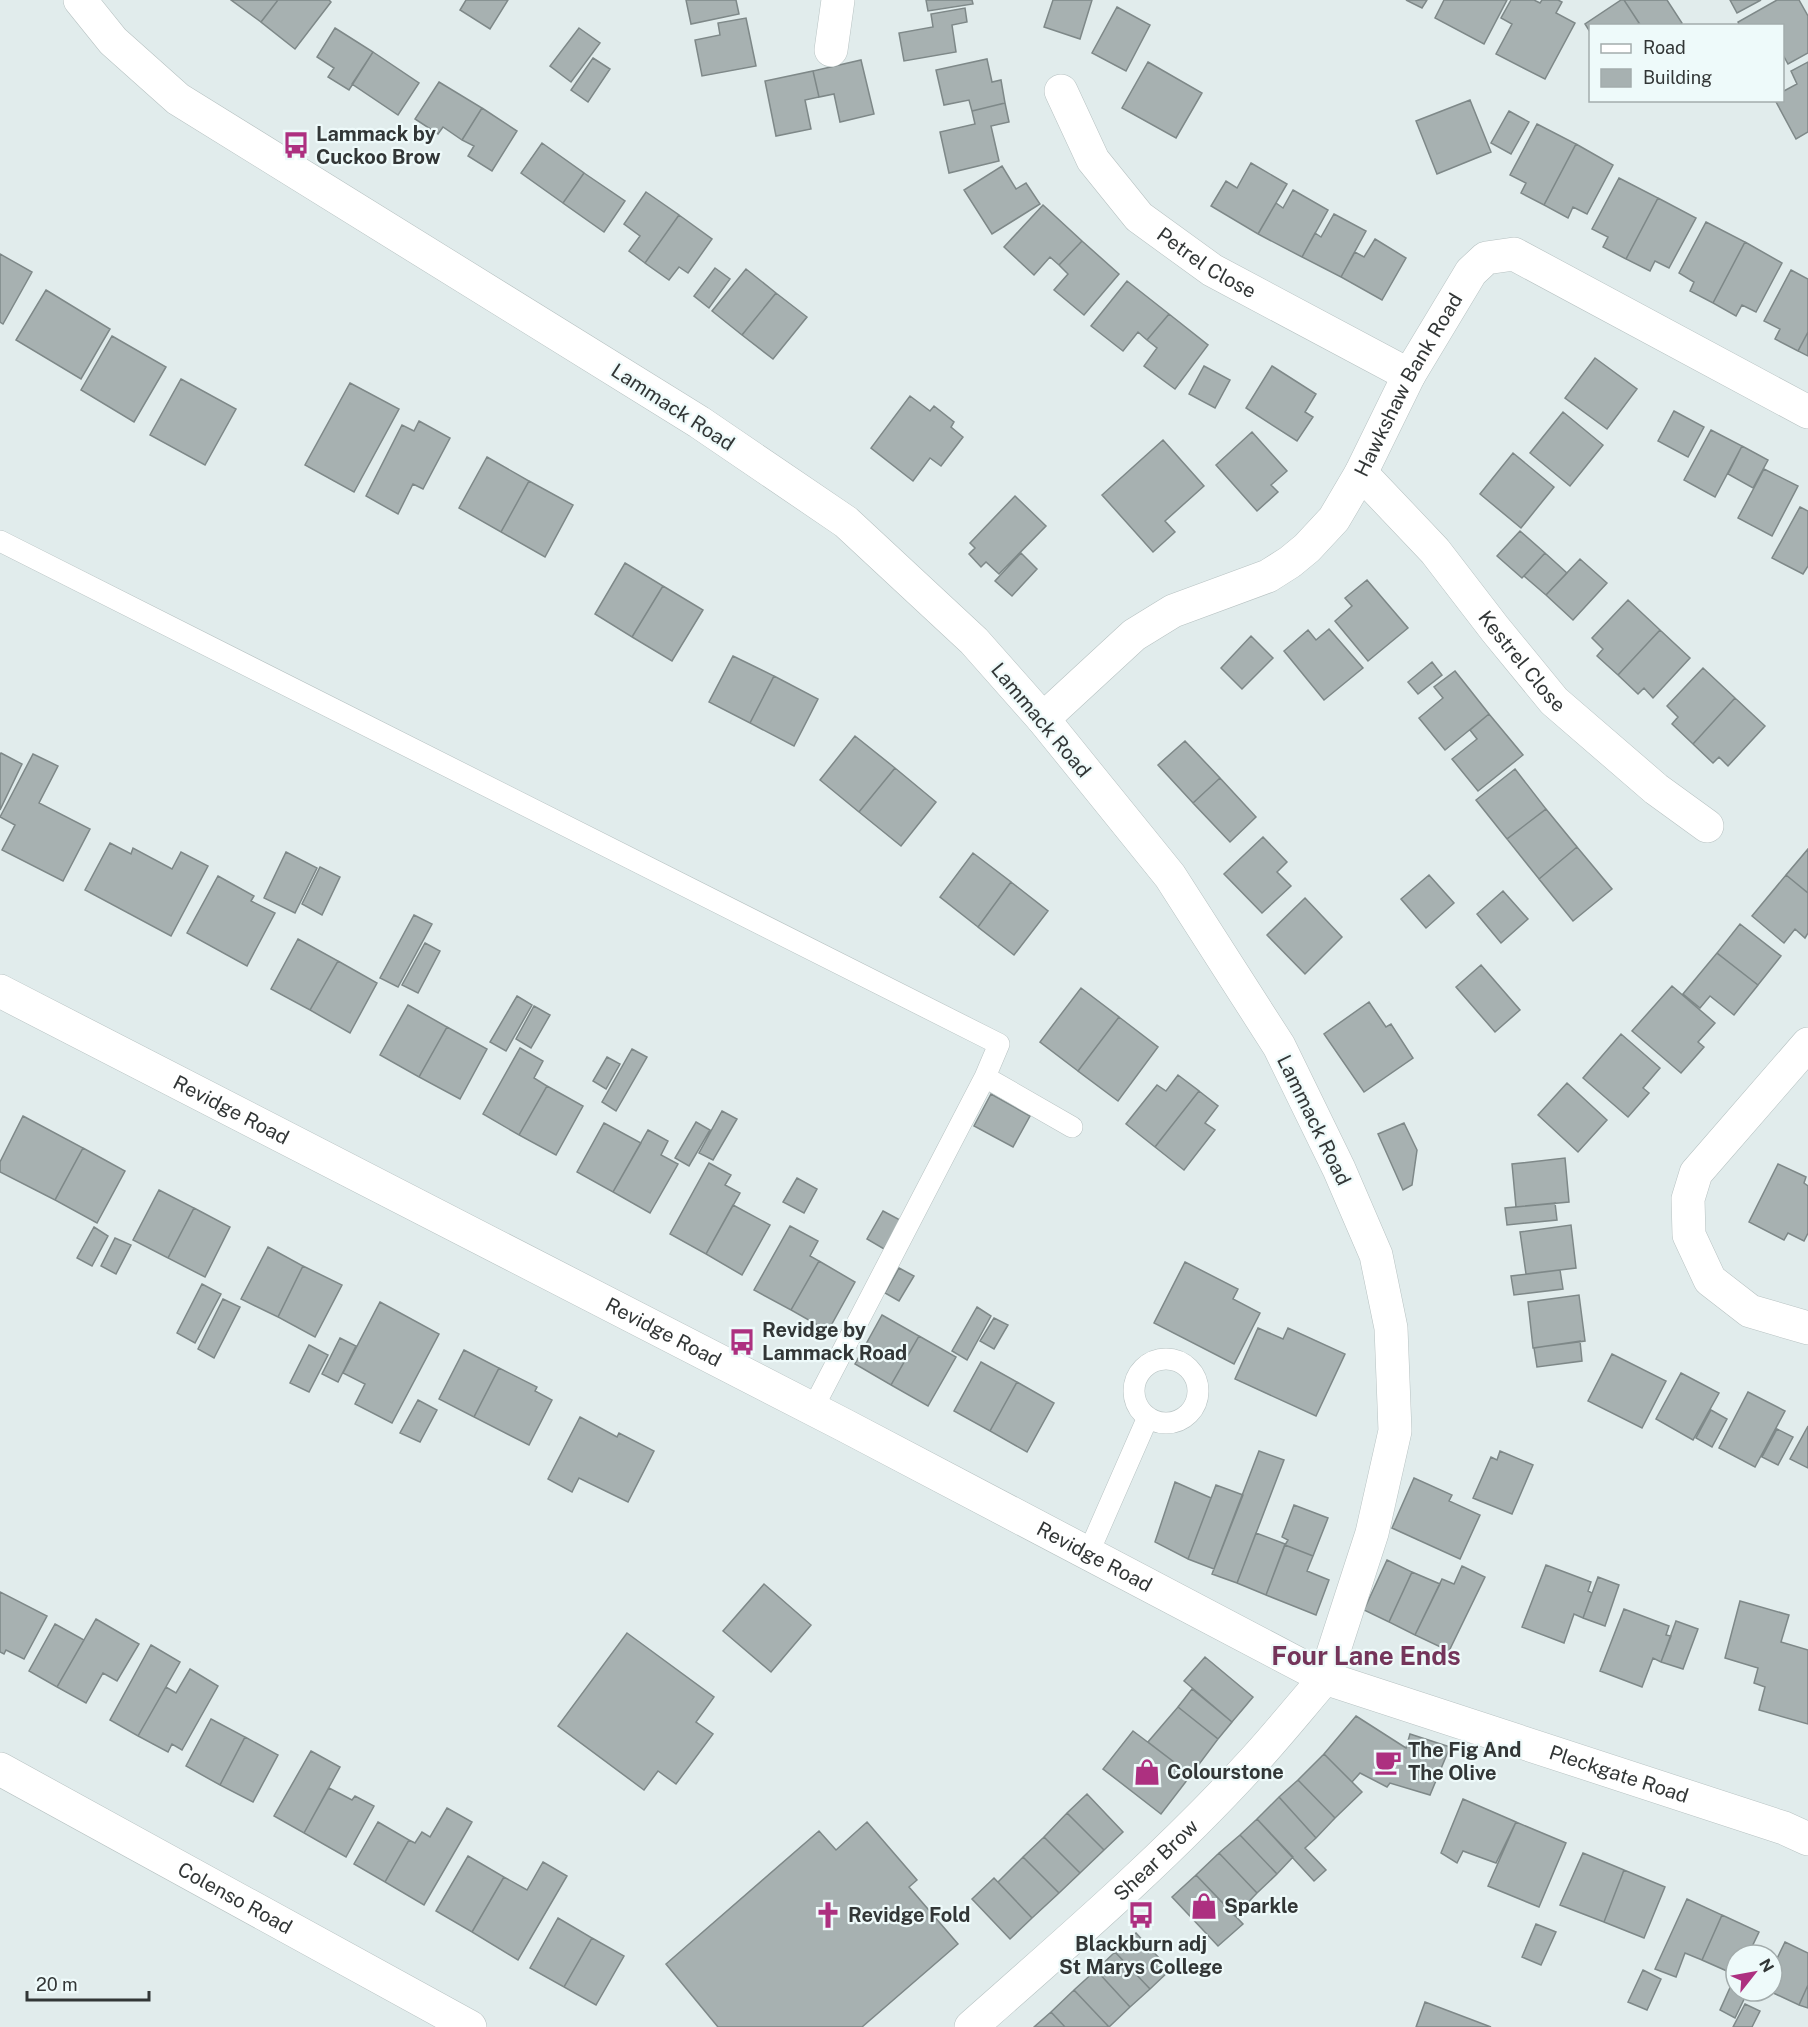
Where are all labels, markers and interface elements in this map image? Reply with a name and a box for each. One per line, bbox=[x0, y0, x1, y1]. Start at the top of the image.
legend bbox=[1589, 24, 1784, 102]
text: Road bbox=[1643, 37, 1686, 58]
text: Building bbox=[1643, 67, 1712, 88]
place label: Lammack by Cuckoo Brow bbox=[316, 122, 441, 169]
bus stop icon: Lammack by Cuckoo Brow bbox=[281, 130, 311, 160]
street label: Petrel Close bbox=[1152, 222, 1260, 303]
street label: Hawkshaw Bank Road bbox=[1349, 289, 1467, 480]
street label: Lammack Road bbox=[607, 358, 739, 456]
street label: Kestrel Close bbox=[1473, 606, 1570, 717]
street label: Lammack Road bbox=[986, 658, 1096, 782]
street label: Lammack Road bbox=[1272, 1051, 1356, 1189]
street label: Revidge Road bbox=[169, 1070, 293, 1150]
street label: Revidge Road bbox=[602, 1292, 725, 1372]
place label: Revidge by Lammack Road bbox=[762, 1318, 907, 1365]
bus stop icon: Revidge by Lammack Road bbox=[727, 1327, 757, 1357]
street label: Revidge Road bbox=[1033, 1517, 1156, 1597]
district label: Four Lane Ends bbox=[1271, 1640, 1461, 1671]
place label: The Fig And The Olive bbox=[1408, 1738, 1521, 1785]
street label: Pleckgate Road bbox=[1546, 1740, 1692, 1808]
cafe icon: The Fig And The Olive bbox=[1373, 1747, 1403, 1777]
shop icon: Colourstone bbox=[1132, 1757, 1162, 1787]
place label: Colourstone bbox=[1167, 1760, 1284, 1784]
street label: Shear Brow bbox=[1109, 1814, 1203, 1906]
street label: Colenso Road bbox=[173, 1857, 296, 1939]
shop icon: Sparkle bbox=[1189, 1891, 1219, 1921]
place label: Sparkle bbox=[1224, 1894, 1299, 1918]
church icon: Revidge Fold bbox=[813, 1900, 843, 1930]
bus stop icon: Blackburn adj St Marys College bbox=[1126, 1900, 1156, 1930]
place label: Revidge Fold bbox=[848, 1903, 970, 1927]
place label: Blackburn adj St Marys College bbox=[1059, 1932, 1223, 1979]
north arrow bbox=[1724, 1943, 1784, 2003]
text: N bbox=[1755, 1955, 1778, 1976]
scale bar bbox=[27, 1964, 148, 2002]
text: 20 m bbox=[36, 1974, 78, 1995]

